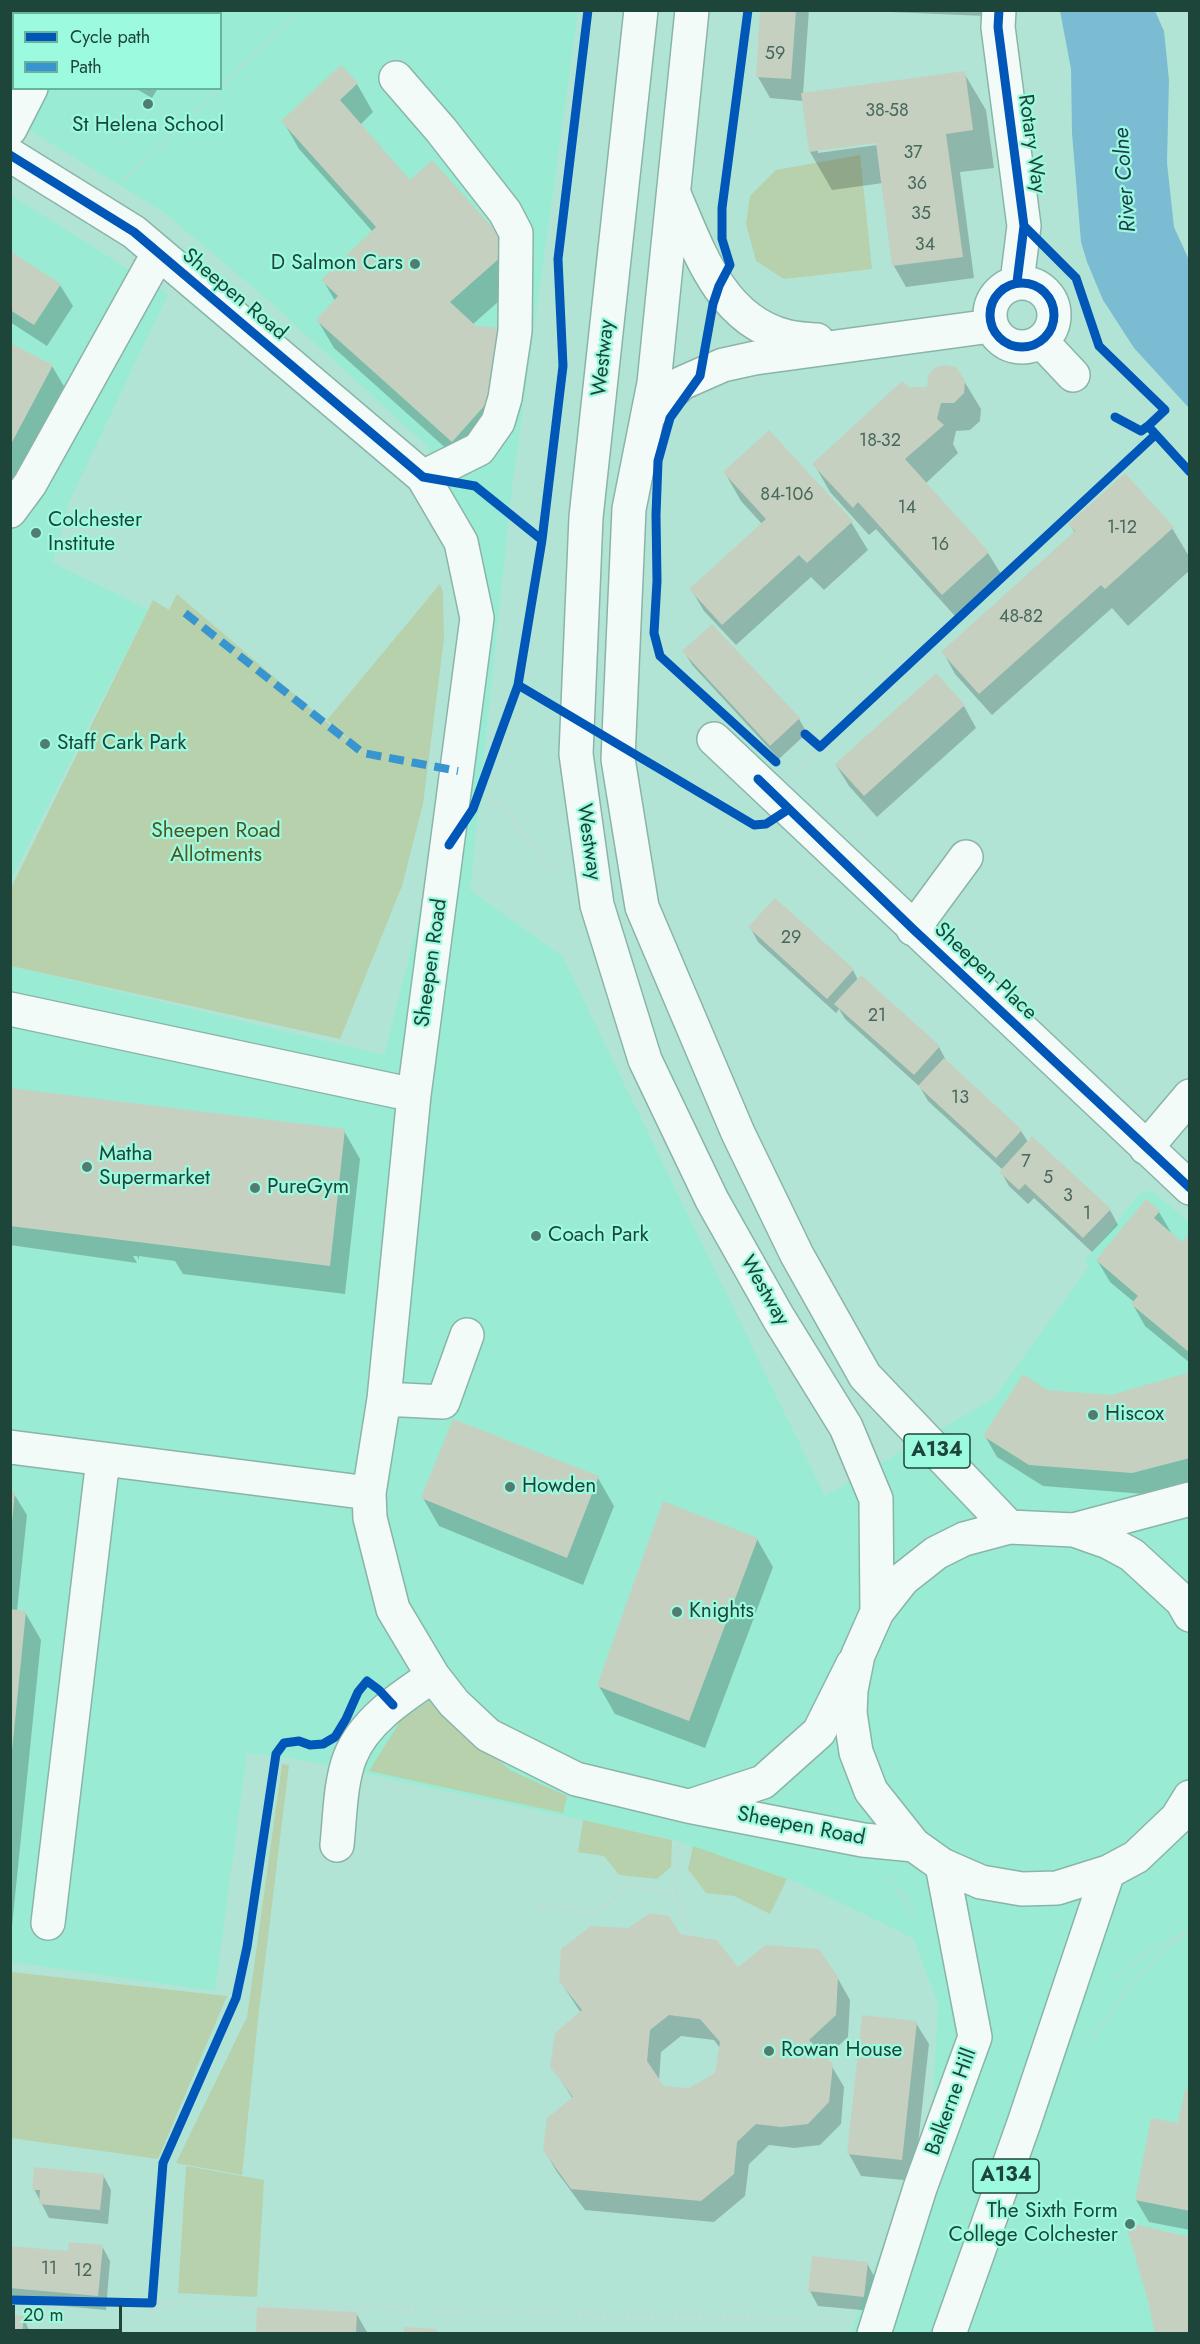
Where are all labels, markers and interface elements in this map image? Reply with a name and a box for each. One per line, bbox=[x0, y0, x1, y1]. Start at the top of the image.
legend bbox=[12, 12, 222, 90]
text: Cycle path bbox=[70, 24, 150, 50]
house number: 59 bbox=[765, 44, 785, 66]
text: Path bbox=[70, 54, 102, 80]
street label: Rotary Way bbox=[1012, 93, 1050, 195]
marker: St Helena School bbox=[141, 97, 155, 111]
house number: 38-58 bbox=[865, 101, 909, 123]
place label: St Helena School bbox=[72, 113, 224, 139]
water label: River Colne bbox=[1109, 127, 1143, 233]
house number: 37 bbox=[903, 143, 923, 165]
house number: 36 bbox=[907, 174, 927, 196]
house number: 35 bbox=[911, 204, 931, 226]
house number: 34 bbox=[915, 235, 935, 257]
street label: Sheepen Road bbox=[176, 244, 292, 346]
place label: D Salmon Cars bbox=[271, 251, 403, 277]
marker: D Salmon Cars bbox=[408, 257, 422, 271]
street label: Westway bbox=[587, 318, 621, 398]
house number: 18-32 bbox=[859, 431, 901, 453]
house number: 84-106 bbox=[760, 485, 814, 507]
house number: 14 bbox=[898, 498, 916, 520]
place label: Colchester Institute bbox=[48, 508, 142, 558]
house number: 1-12 bbox=[1107, 518, 1137, 540]
marker: Colchester Institute bbox=[29, 526, 43, 540]
house number: 16 bbox=[931, 535, 949, 557]
house number: 48-82 bbox=[999, 607, 1043, 629]
place label: Staff Cark Park bbox=[57, 731, 187, 757]
marker: Staff Cark Park bbox=[38, 737, 52, 751]
street label: Westway bbox=[570, 802, 606, 882]
park label: Sheepen Road Allotments bbox=[151, 819, 281, 869]
street label: Sheepen Road bbox=[411, 897, 453, 1029]
street label: Sheepen Place bbox=[928, 918, 1042, 1026]
house number: 29 bbox=[781, 928, 801, 950]
house number: 21 bbox=[868, 1006, 886, 1028]
house number: 13 bbox=[951, 1088, 969, 1110]
place label: Matha Supermarket bbox=[99, 1142, 210, 1192]
house number: 7 bbox=[1021, 1152, 1031, 1174]
marker: Matha Supermarket bbox=[80, 1160, 94, 1174]
house number: 5 bbox=[1043, 1168, 1053, 1190]
place label: PureGym bbox=[267, 1175, 349, 1201]
marker: PureGym bbox=[248, 1181, 262, 1195]
house number: 3 bbox=[1063, 1186, 1073, 1208]
house number: 1 bbox=[1083, 1204, 1091, 1226]
place label: Coach Park bbox=[548, 1223, 649, 1249]
marker: Coach Park bbox=[529, 1229, 543, 1243]
street label: Westway bbox=[734, 1251, 794, 1331]
place label: Hiscox bbox=[1105, 1402, 1164, 1428]
marker: Hiscox bbox=[1086, 1408, 1100, 1422]
road number: A134 bbox=[904, 1434, 970, 1468]
place label: Howden bbox=[522, 1474, 596, 1500]
marker: Howden bbox=[503, 1480, 517, 1494]
place label: Knights bbox=[689, 1599, 754, 1625]
marker: Knights bbox=[670, 1605, 684, 1619]
street label: Sheepen Road bbox=[735, 1802, 867, 1852]
place label: Rowan House bbox=[781, 2038, 902, 2064]
marker: Rowan House bbox=[762, 2044, 776, 2058]
street label: Balkerne Hill bbox=[921, 2045, 983, 2159]
road number: A134 bbox=[973, 2159, 1039, 2193]
place label: The Sixth Form College Colchester bbox=[949, 2199, 1118, 2249]
marker: The Sixth Form College Colchester bbox=[1123, 2217, 1137, 2231]
house number: 11 bbox=[41, 2259, 57, 2281]
house number: 12 bbox=[74, 2261, 92, 2283]
scale bar bbox=[15, 2293, 124, 2331]
text: 20 m bbox=[23, 2302, 63, 2328]

